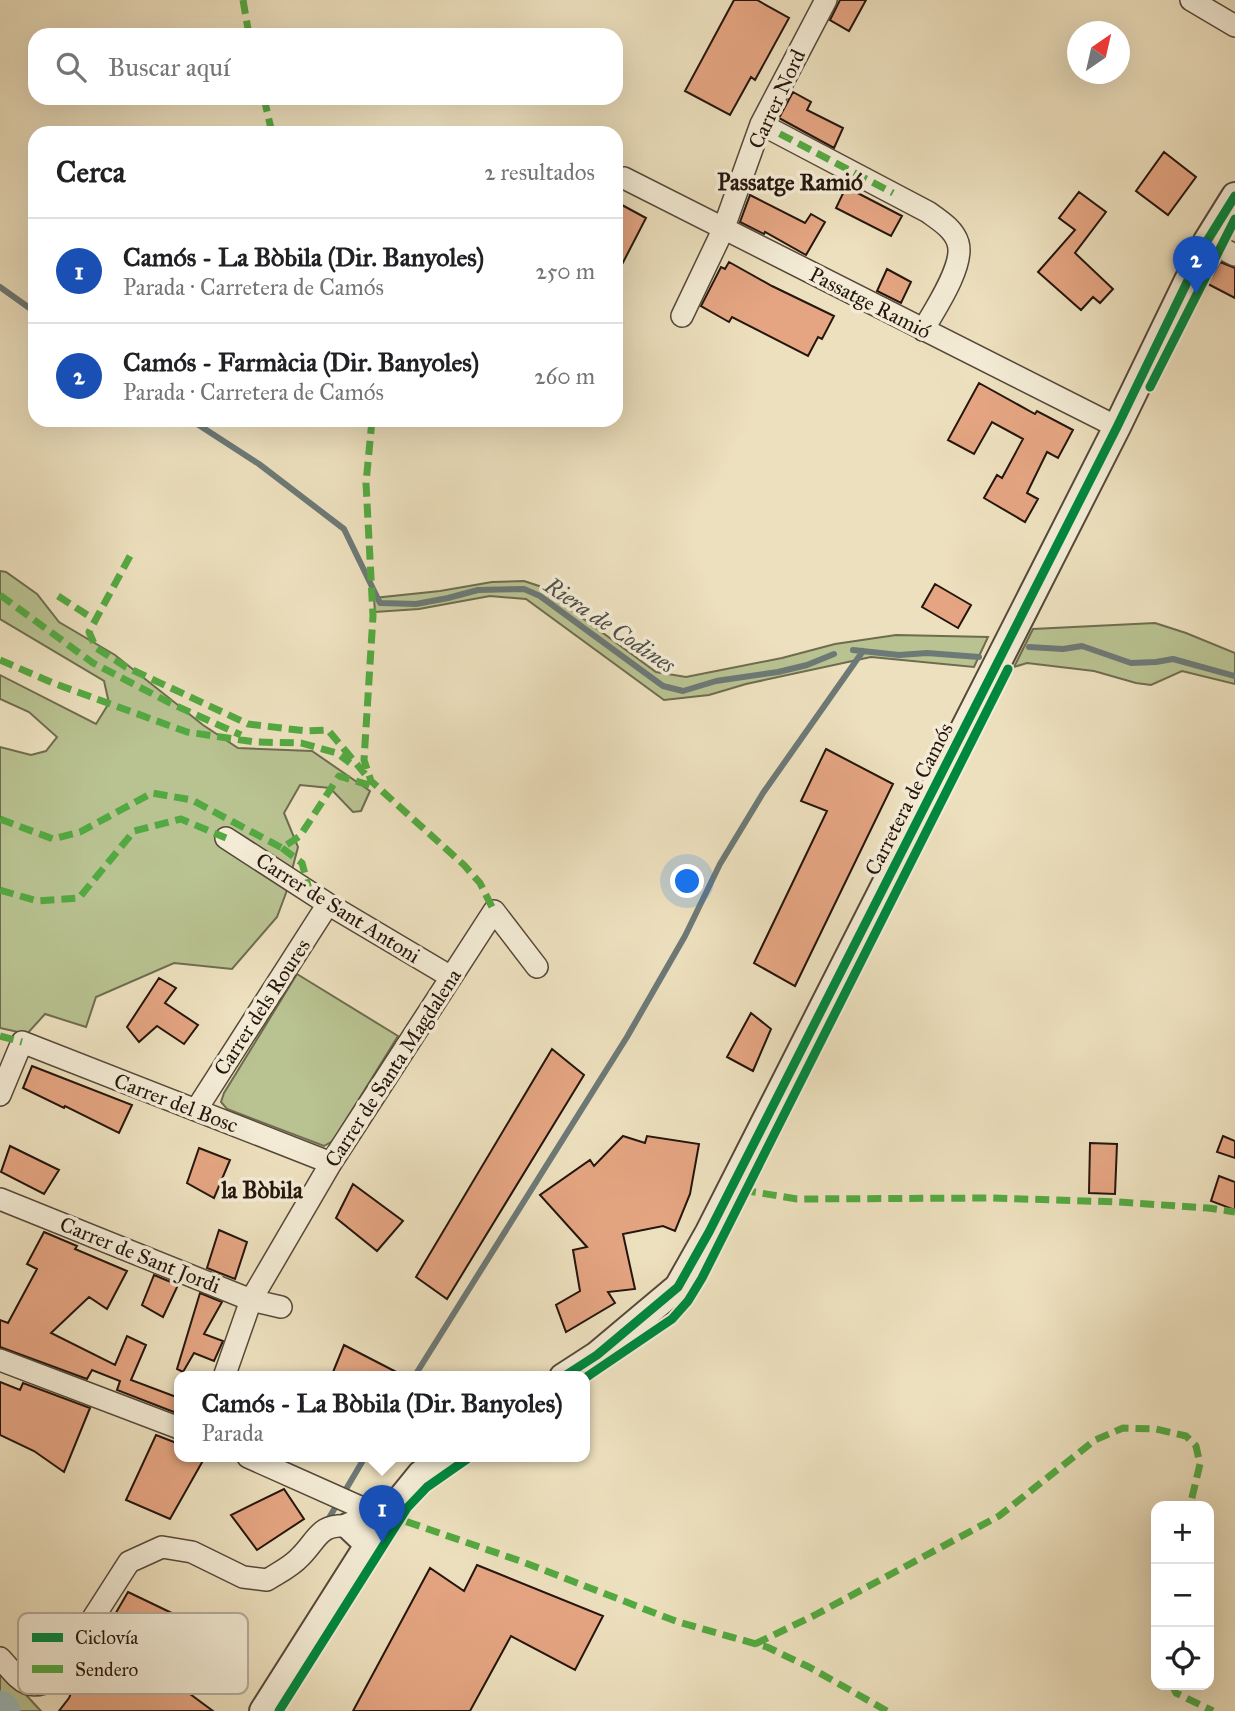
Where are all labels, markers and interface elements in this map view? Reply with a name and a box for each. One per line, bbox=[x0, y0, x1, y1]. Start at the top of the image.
north arrow bbox=[1067, 21, 1130, 84]
search box bbox=[28, 28, 623, 105]
street label: Carrer Nord bbox=[743, 45, 811, 153]
icon: search bbox=[52, 48, 90, 86]
text: Buscar aquí bbox=[108, 51, 230, 83]
text: Cerca bbox=[56, 154, 125, 190]
text: 2 resultados bbox=[484, 158, 595, 186]
district label: Passatge Ramió bbox=[717, 168, 863, 197]
pin: 2 bbox=[1173, 236, 1219, 294]
text: Camós - La Bòbila (Dir. Banyoles) bbox=[123, 241, 484, 273]
text: 1 bbox=[74, 257, 84, 285]
text: 250 m bbox=[535, 257, 595, 285]
street label: Passatge Ramió bbox=[805, 261, 935, 345]
text: Parada · Carretera de Camós bbox=[123, 273, 384, 301]
text: Camós - Farmàcia (Dir. Banyoles) bbox=[123, 346, 479, 378]
text: 2 bbox=[73, 362, 85, 390]
text: 260 m bbox=[534, 362, 595, 390]
text: Parada · Carretera de Camós bbox=[123, 378, 384, 406]
water label: Riera de Codines bbox=[539, 571, 681, 679]
street label: Carretera de Camós bbox=[859, 718, 959, 880]
street label: Carrer de Sant Antoni bbox=[251, 847, 425, 969]
your location bbox=[670, 864, 704, 898]
street label: Carrer dels Roures bbox=[208, 934, 316, 1080]
street label: Carrer de Santa Magdalena bbox=[319, 964, 467, 1172]
street label: Carrer del Bosc bbox=[110, 1067, 242, 1139]
district label: la Bòbila bbox=[220, 1176, 304, 1204]
street label: Carrer de Sant Jordi bbox=[56, 1211, 224, 1299]
popup bbox=[174, 1371, 590, 1462]
text: Camós - La Bòbila (Dir. Banyoles) bbox=[201, 1387, 563, 1419]
text: Parada bbox=[201, 1419, 263, 1447]
pin: 1 bbox=[359, 1485, 405, 1543]
map controls bbox=[1151, 1501, 1214, 1690]
button: + bbox=[1151, 1501, 1214, 1564]
button: − bbox=[1151, 1564, 1214, 1627]
legend bbox=[18, 1613, 248, 1694]
text: Ciclovía bbox=[75, 1626, 139, 1649]
button: locate bbox=[1151, 1627, 1214, 1690]
text: Sendero bbox=[75, 1658, 139, 1681]

